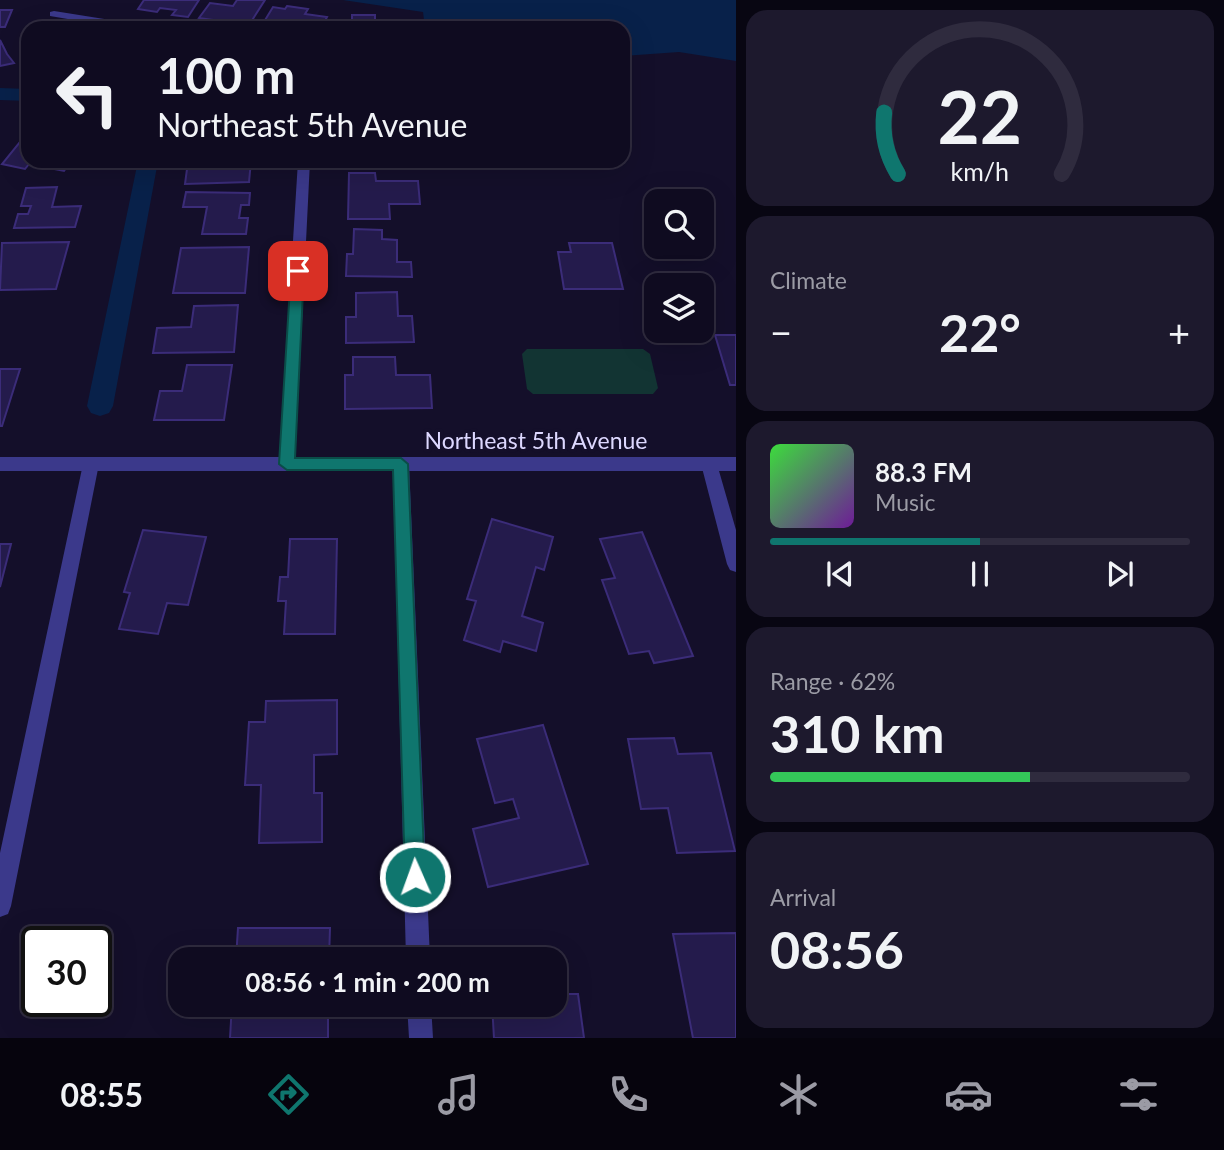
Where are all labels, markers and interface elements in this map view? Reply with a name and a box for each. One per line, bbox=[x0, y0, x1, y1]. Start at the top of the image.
text: 100 m bbox=[157, 46, 295, 104]
icon: left bbox=[42, 49, 133, 140]
text: 22 bbox=[938, 72, 1022, 160]
text: Northeast 5th Avenue bbox=[157, 105, 467, 144]
text: km/h bbox=[951, 156, 1009, 186]
map controls bbox=[644, 189, 714, 343]
button: search bbox=[644, 189, 714, 259]
pin bbox=[268, 241, 328, 301]
icon: arrive bbox=[279, 252, 317, 290]
text: Climate bbox=[770, 266, 847, 294]
button: layers bbox=[644, 273, 714, 343]
text: 22° bbox=[939, 301, 1021, 363]
text: − bbox=[770, 309, 792, 355]
text: + bbox=[1168, 309, 1190, 355]
street label: Northeast 5th Avenue bbox=[424, 426, 648, 454]
text: 88.3 FM bbox=[875, 456, 972, 488]
text: Music bbox=[875, 488, 935, 516]
icon: previous bbox=[821, 555, 859, 593]
icon: pause bbox=[961, 555, 999, 593]
icon: next bbox=[1101, 555, 1139, 593]
text: Range · 62% bbox=[770, 667, 895, 695]
text: 310 km bbox=[770, 702, 944, 764]
position arrow bbox=[378, 840, 452, 914]
text: Arrival bbox=[770, 883, 836, 911]
text: 08:56 bbox=[770, 918, 904, 980]
speed limit sign: 30 bbox=[21, 926, 112, 1017]
text: 08:56 · 1 min · 200 m bbox=[245, 966, 490, 998]
icon: directions bbox=[264, 1070, 313, 1119]
icon: music bbox=[434, 1070, 483, 1119]
icon: phone bbox=[604, 1070, 653, 1119]
icon: climate bbox=[774, 1070, 823, 1119]
icon: car bbox=[944, 1070, 993, 1119]
icon: filters bbox=[1114, 1070, 1163, 1119]
text: 08:55 bbox=[61, 1075, 143, 1114]

